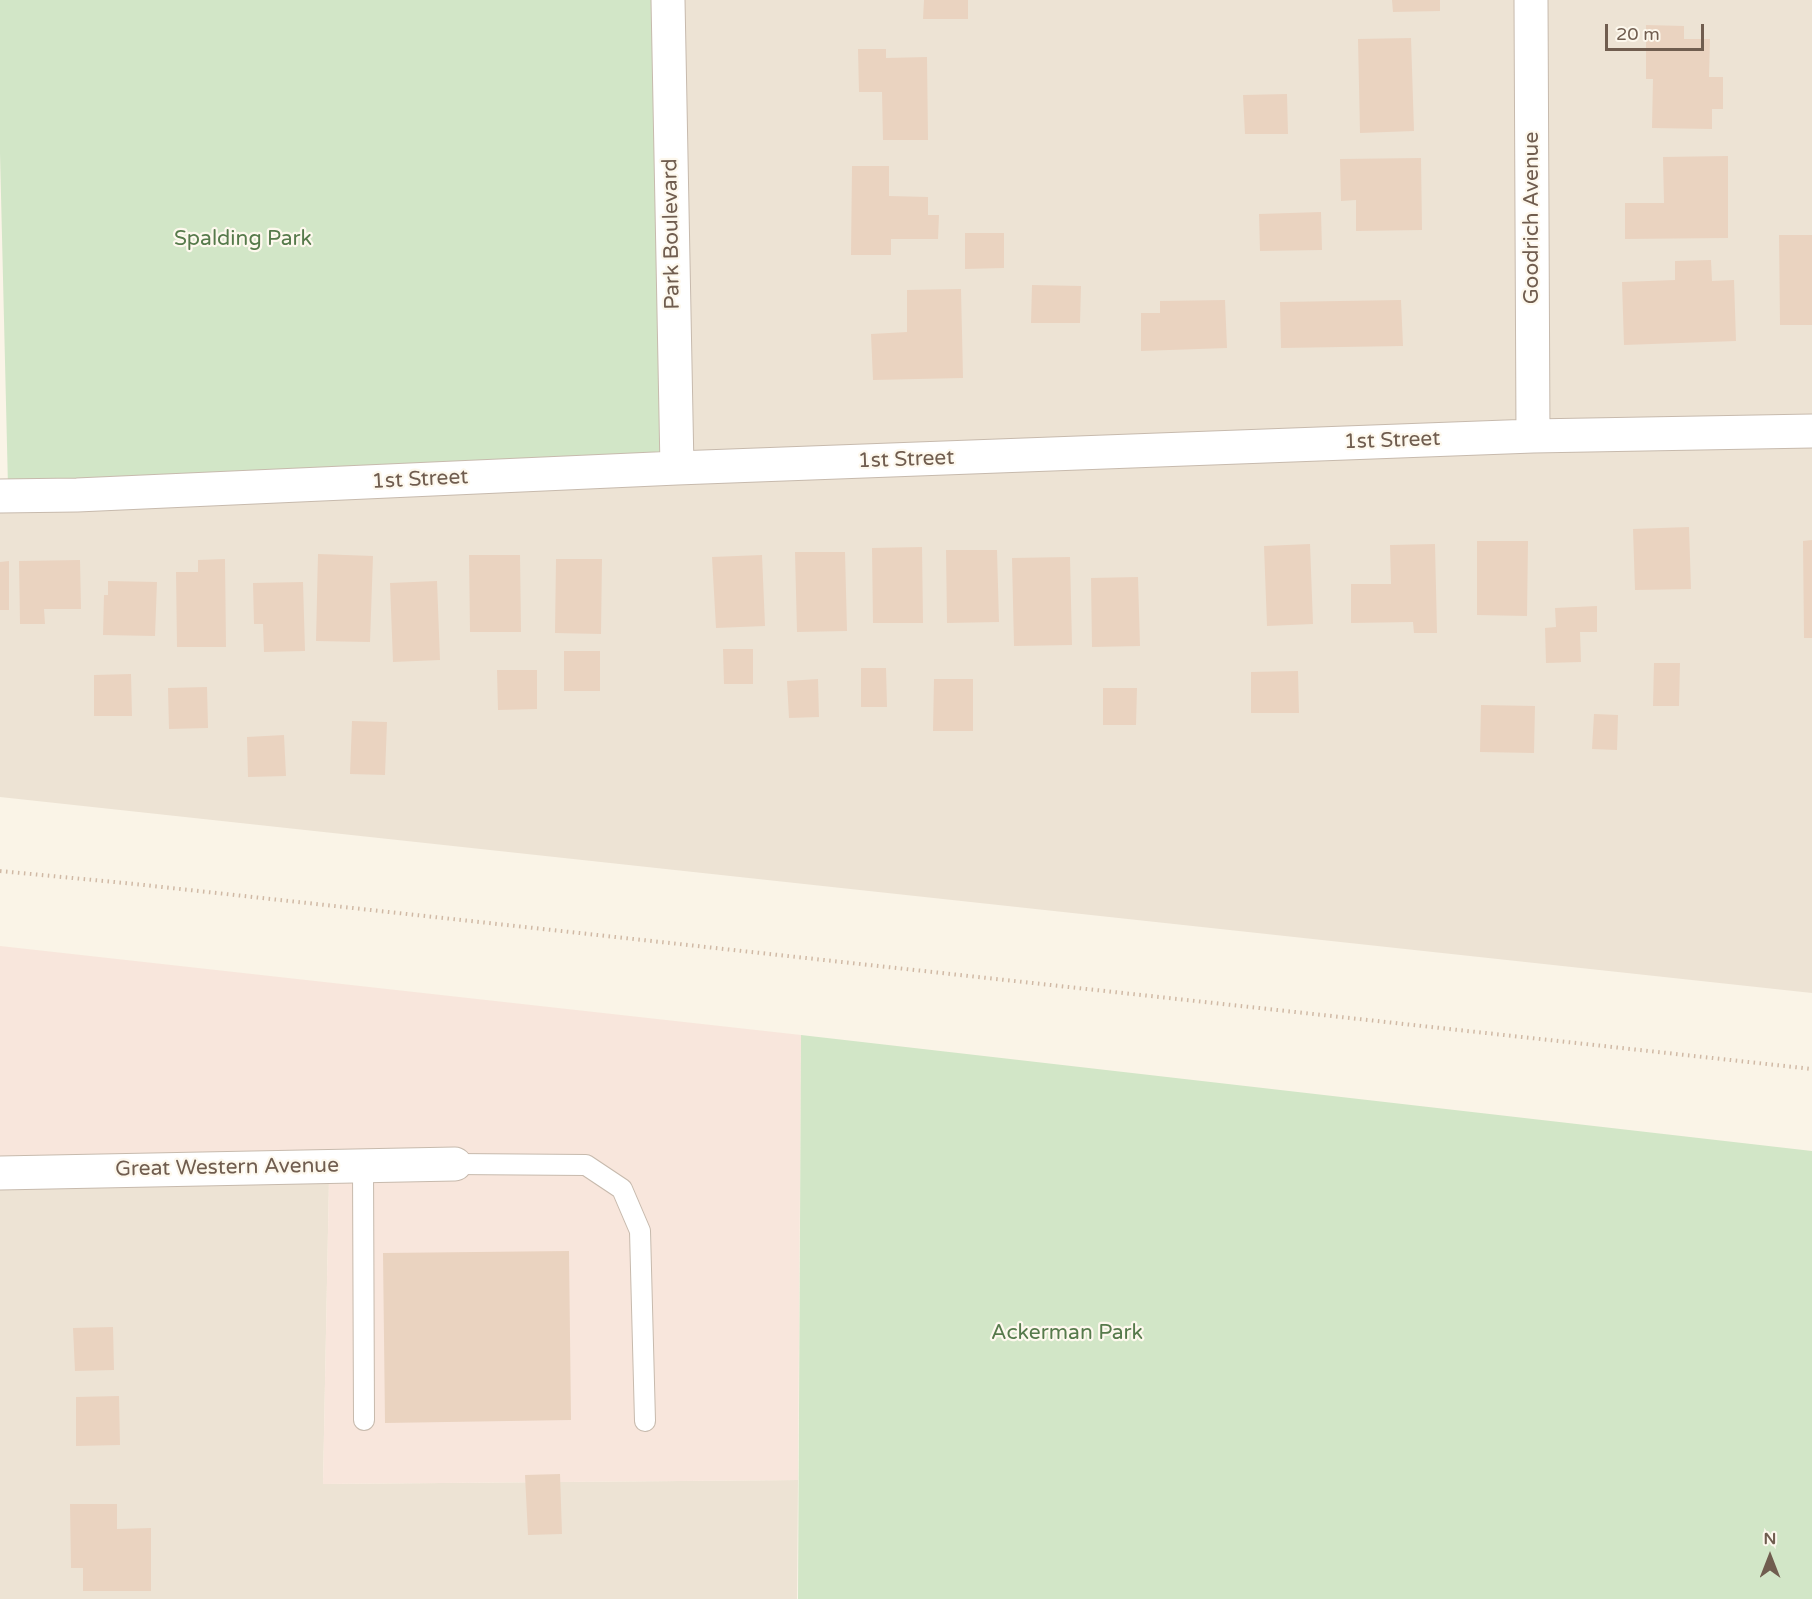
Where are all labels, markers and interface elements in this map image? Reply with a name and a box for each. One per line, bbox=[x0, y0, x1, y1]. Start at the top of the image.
scale bar bbox=[1608, 12, 1707, 50]
text: 20 m bbox=[1616, 23, 1660, 45]
street label: Goodrich Avenue bbox=[1519, 132, 1545, 304]
street label: Park Boulevard bbox=[658, 158, 686, 310]
park label: Spalding Park bbox=[174, 226, 312, 252]
street label: 1st Street bbox=[1343, 427, 1441, 455]
street label: 1st Street bbox=[857, 446, 955, 474]
street label: 1st Street bbox=[371, 465, 469, 495]
street label: Great Western Avenue bbox=[115, 1153, 339, 1183]
park label: Ackerman Park bbox=[991, 1320, 1143, 1346]
north arrow bbox=[1740, 1527, 1800, 1587]
text: N bbox=[1764, 1529, 1776, 1549]

